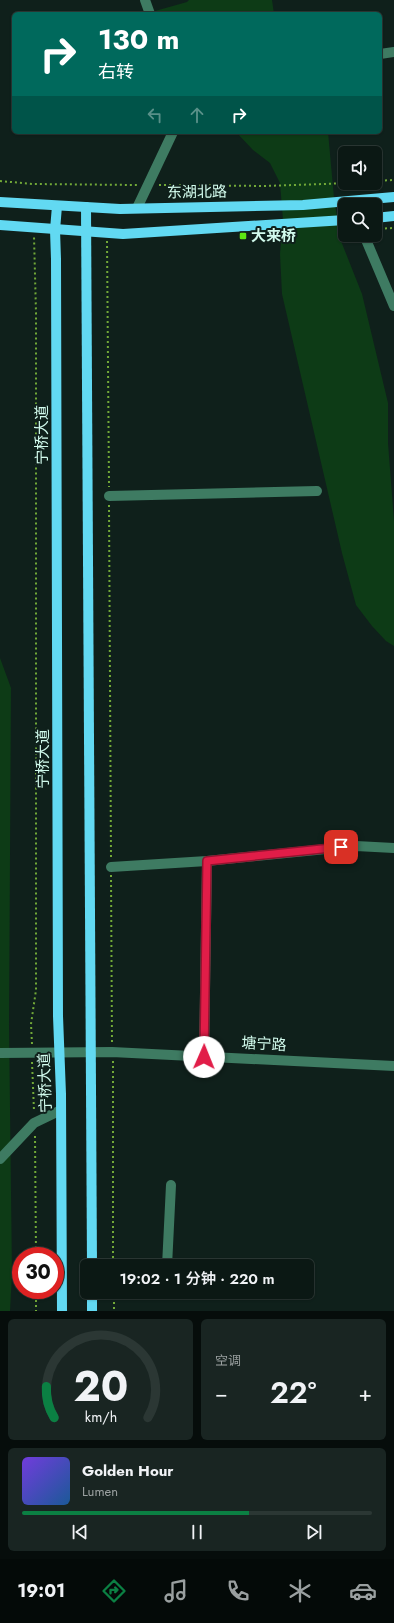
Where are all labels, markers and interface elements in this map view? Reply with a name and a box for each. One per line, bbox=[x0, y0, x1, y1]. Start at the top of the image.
text: 130 m bbox=[98, 19, 180, 60]
icon: right bbox=[32, 28, 84, 80]
text: 右转 bbox=[98, 59, 134, 85]
icon: left bbox=[144, 104, 166, 126]
icon: ahead bbox=[186, 104, 208, 126]
icon: right bbox=[228, 104, 250, 126]
map controls bbox=[338, 146, 382, 242]
button: sound bbox=[338, 146, 382, 190]
street label: 东湖北路 bbox=[167, 180, 227, 204]
button: search bbox=[338, 198, 382, 242]
place label: 大来桥 bbox=[251, 225, 296, 247]
marker: 大来桥 bbox=[238, 231, 248, 241]
street label: 宁桥大道 bbox=[31, 405, 53, 465]
street label: 宁桥大道 bbox=[32, 729, 54, 789]
pin bbox=[324, 830, 358, 864]
icon: arrive bbox=[330, 836, 352, 858]
street label: 塘宁路 bbox=[241, 1032, 287, 1056]
position arrow bbox=[183, 1036, 225, 1078]
street label: 宁桥大道 bbox=[33, 1053, 57, 1113]
speed limit sign: 30 bbox=[12, 1247, 64, 1299]
text: 19:02 · 1 分钟 · 220 m bbox=[119, 1268, 275, 1290]
text: 空调 bbox=[215, 1351, 241, 1370]
text: 20 bbox=[73, 1355, 128, 1416]
text: 22° bbox=[270, 1371, 316, 1414]
text: − bbox=[215, 1377, 228, 1409]
text: + bbox=[358, 1377, 372, 1409]
text: km/h bbox=[84, 1406, 117, 1426]
text: Golden Hour bbox=[82, 1460, 174, 1482]
text: Lumen bbox=[82, 1482, 118, 1501]
icon: previous bbox=[69, 1521, 91, 1543]
icon: pause bbox=[186, 1521, 208, 1543]
icon: next bbox=[303, 1521, 325, 1543]
icon: directions bbox=[100, 1577, 128, 1605]
icon: music bbox=[162, 1577, 190, 1605]
icon: phone bbox=[224, 1577, 252, 1605]
icon: climate bbox=[286, 1577, 314, 1605]
icon: car bbox=[349, 1577, 377, 1605]
text: 19:01 bbox=[17, 1578, 65, 1604]

